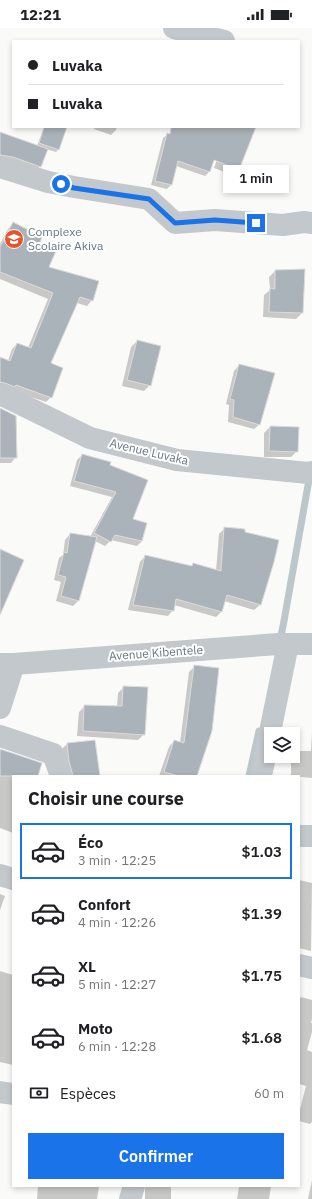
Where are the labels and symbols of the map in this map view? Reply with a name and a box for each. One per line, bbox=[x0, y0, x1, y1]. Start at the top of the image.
callout: 1 min bbox=[223, 165, 289, 193]
route start bbox=[52, 175, 70, 193]
route end bbox=[247, 214, 265, 232]
place label: Complexe Scolaire Akiva bbox=[28, 224, 104, 253]
school or university icon: Complexe Scolaire Akiva bbox=[3, 228, 25, 250]
street label: Avenue Luvaka bbox=[108, 435, 191, 468]
street label: Avenue Kibentele bbox=[108, 642, 204, 663]

